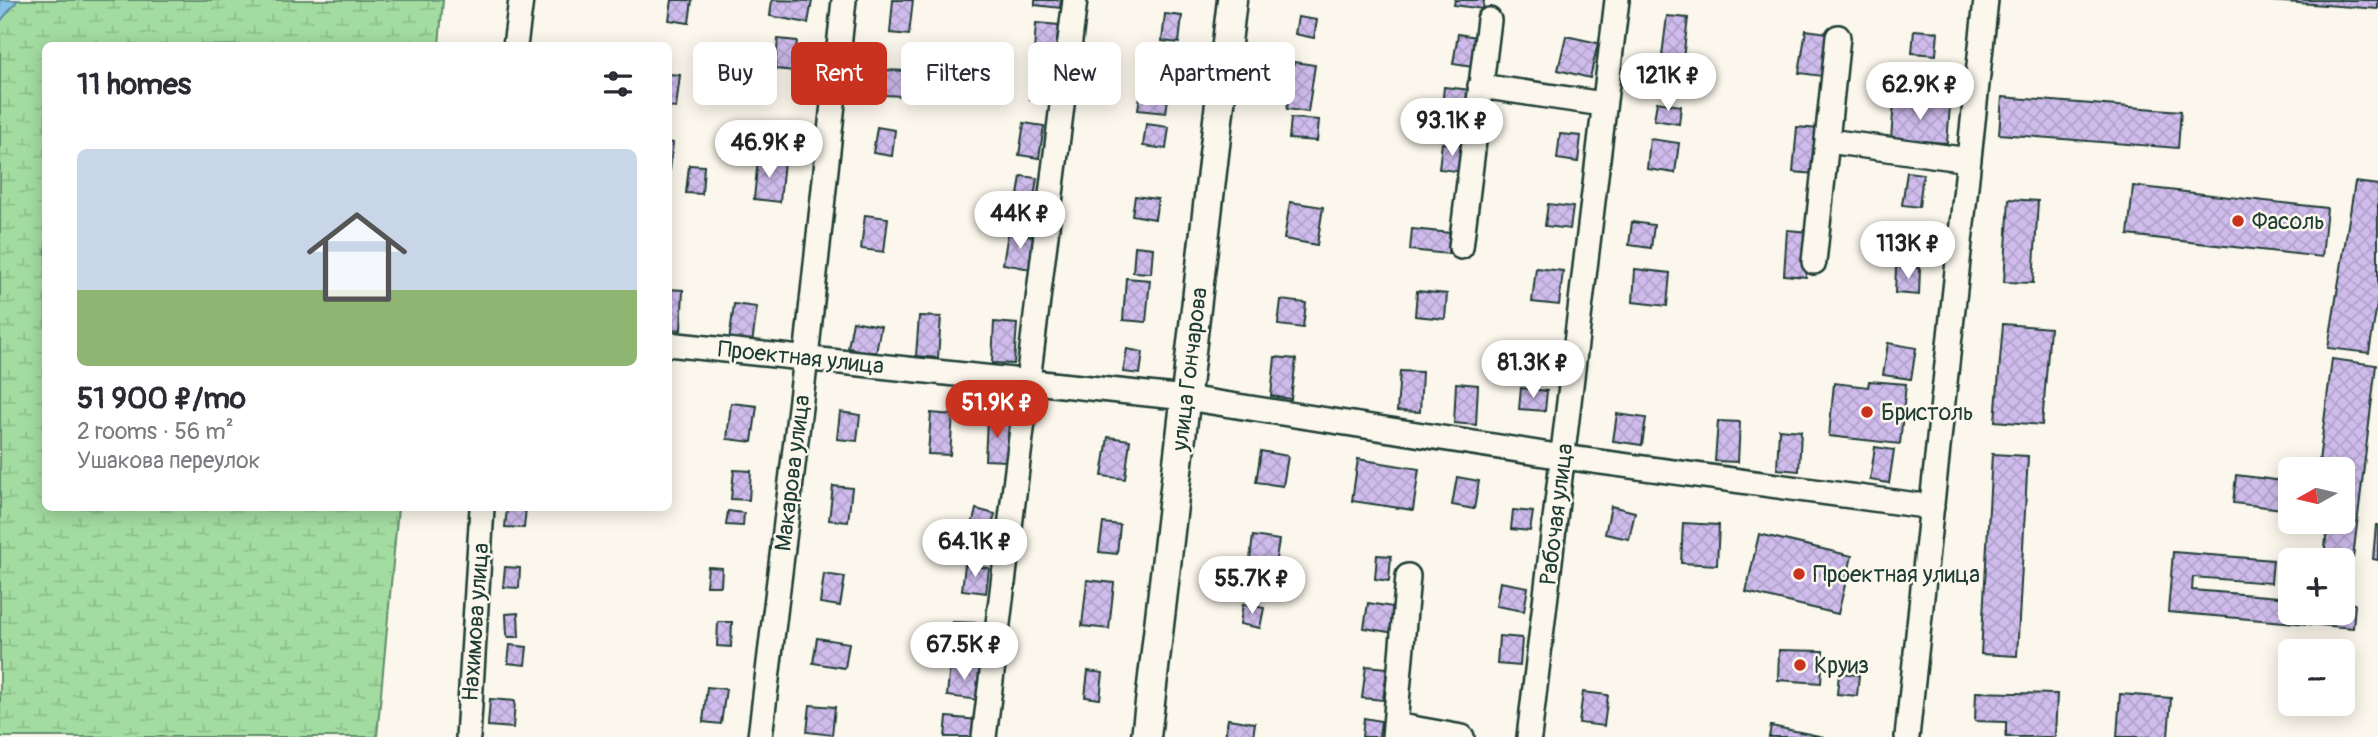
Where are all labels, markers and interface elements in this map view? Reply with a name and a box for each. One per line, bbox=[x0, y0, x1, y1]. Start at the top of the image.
chip: Buy bbox=[693, 42, 777, 105]
chip: Rent bbox=[791, 42, 887, 105]
chip: Filters bbox=[901, 42, 1014, 105]
chip: New bbox=[1028, 42, 1121, 105]
chip: Apartment bbox=[1135, 42, 1295, 105]
pin: 121K ₽ bbox=[1611, 54, 1725, 113]
text: 121K ₽ bbox=[1636, 61, 1700, 90]
pin: 62.9K ₽ bbox=[1855, 62, 1985, 122]
icon: filters bbox=[599, 65, 637, 103]
text: 11 homes bbox=[77, 66, 191, 103]
text: 62.9K ₽ bbox=[1882, 70, 1958, 99]
pin: 93.1K ₽ bbox=[1387, 99, 1517, 158]
text: 93.1K ₽ bbox=[1416, 106, 1488, 135]
pin: 46.9K ₽ bbox=[704, 120, 834, 180]
text: 46.9K ₽ bbox=[731, 128, 807, 157]
pin: 44K ₽ bbox=[971, 191, 1069, 251]
icon: home bbox=[294, 194, 420, 320]
text: 44K ₽ bbox=[990, 199, 1050, 228]
place label: Фасоль bbox=[2252, 207, 2325, 236]
marker: Фасоль bbox=[2230, 213, 2246, 229]
pin: 113K ₽ bbox=[1851, 222, 1965, 281]
text: 113K ₽ bbox=[1876, 229, 1940, 258]
street label: улица Гончарова bbox=[1165, 286, 1214, 454]
street label: Проектная улица bbox=[716, 334, 885, 381]
pin: 81.3K ₽ bbox=[1468, 340, 1598, 400]
text: 81.3K ₽ bbox=[1497, 348, 1569, 377]
text: 51 900 ₽/mo bbox=[77, 380, 246, 417]
pin: 51.9K ₽ bbox=[932, 380, 1062, 440]
text: 51.9K ₽ bbox=[961, 388, 1033, 417]
street label: Макарова улица bbox=[769, 393, 816, 553]
place label: Бристоль bbox=[1881, 398, 1974, 427]
marker: Бристоль bbox=[1859, 404, 1875, 420]
text: 2 rooms · 56 m² bbox=[77, 417, 234, 446]
street label: Рабочая улица bbox=[1533, 442, 1580, 586]
text: Ушакова переулок bbox=[77, 446, 260, 475]
north arrow bbox=[2278, 457, 2356, 534]
map controls bbox=[2278, 457, 2355, 716]
pin: 64.1K ₽ bbox=[910, 520, 1040, 579]
text: 64.1K ₽ bbox=[938, 527, 1012, 556]
street label: Нахимова улица bbox=[455, 542, 496, 702]
button: + bbox=[2278, 548, 2355, 625]
pin: 55.7K ₽ bbox=[1187, 556, 1317, 616]
place label: Проектная улица bbox=[1813, 560, 1980, 589]
text: 55.7K ₽ bbox=[1215, 564, 1289, 593]
marker: Проектная улица bbox=[1791, 566, 1807, 582]
pin: 67.5K ₽ bbox=[899, 622, 1029, 682]
text: 67.5K ₽ bbox=[926, 630, 1002, 659]
button: − bbox=[2278, 639, 2355, 716]
place label: Круиз bbox=[1814, 651, 1869, 680]
marker: Круиз bbox=[1792, 657, 1808, 673]

